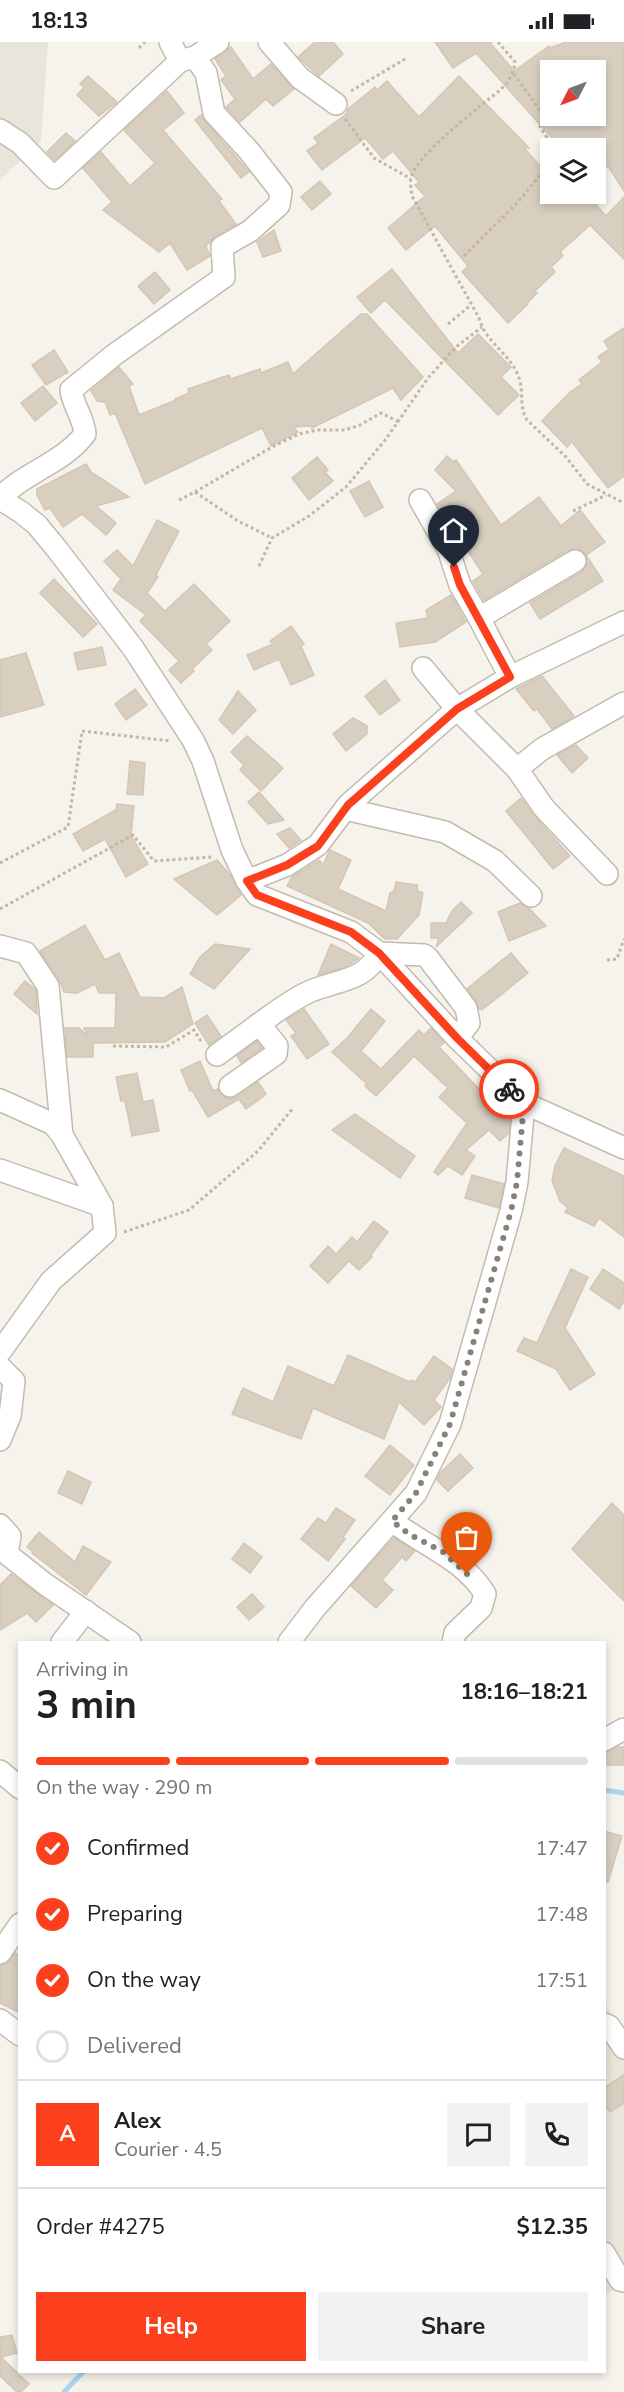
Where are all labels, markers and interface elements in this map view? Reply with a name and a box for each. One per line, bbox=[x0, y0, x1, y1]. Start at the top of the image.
text: 18:13 bbox=[30, 6, 88, 36]
north arrow bbox=[540, 60, 606, 126]
map controls bbox=[540, 60, 606, 204]
button: layers bbox=[540, 138, 606, 204]
pin bbox=[428, 505, 479, 567]
icon: home bbox=[437, 514, 470, 547]
courier bbox=[479, 1059, 539, 1119]
icon: bike bbox=[493, 1073, 526, 1106]
pin bbox=[441, 1512, 492, 1574]
icon: bag bbox=[450, 1521, 483, 1554]
text: Arriving in bbox=[36, 1656, 129, 1683]
text: 18:16–18:21 bbox=[460, 1677, 588, 1707]
text: 3 min bbox=[36, 1679, 137, 1732]
text: On the way · 290 m bbox=[36, 1774, 212, 1801]
icon: check bbox=[36, 1832, 69, 1865]
text: Confirmed bbox=[87, 1833, 189, 1863]
text: 17:47 bbox=[535, 1835, 588, 1862]
icon: check bbox=[36, 1898, 69, 1931]
text: Preparing bbox=[87, 1899, 183, 1929]
text: 17:48 bbox=[535, 1901, 588, 1928]
icon: check bbox=[36, 1964, 69, 1997]
text: On the way bbox=[87, 1965, 201, 1995]
text: 17:51 bbox=[535, 1967, 588, 1994]
text: Delivered bbox=[87, 2031, 182, 2061]
button: chat bbox=[447, 2103, 510, 2166]
button: phone bbox=[525, 2103, 588, 2166]
text: Alex bbox=[114, 2106, 161, 2136]
text: A bbox=[59, 2119, 76, 2149]
text: Courier · 4.5 bbox=[114, 2136, 222, 2163]
text: Order #4275 bbox=[36, 2212, 165, 2242]
text: $12.35 bbox=[517, 2212, 588, 2242]
button: Help bbox=[36, 2292, 306, 2361]
button: Share bbox=[318, 2292, 588, 2361]

